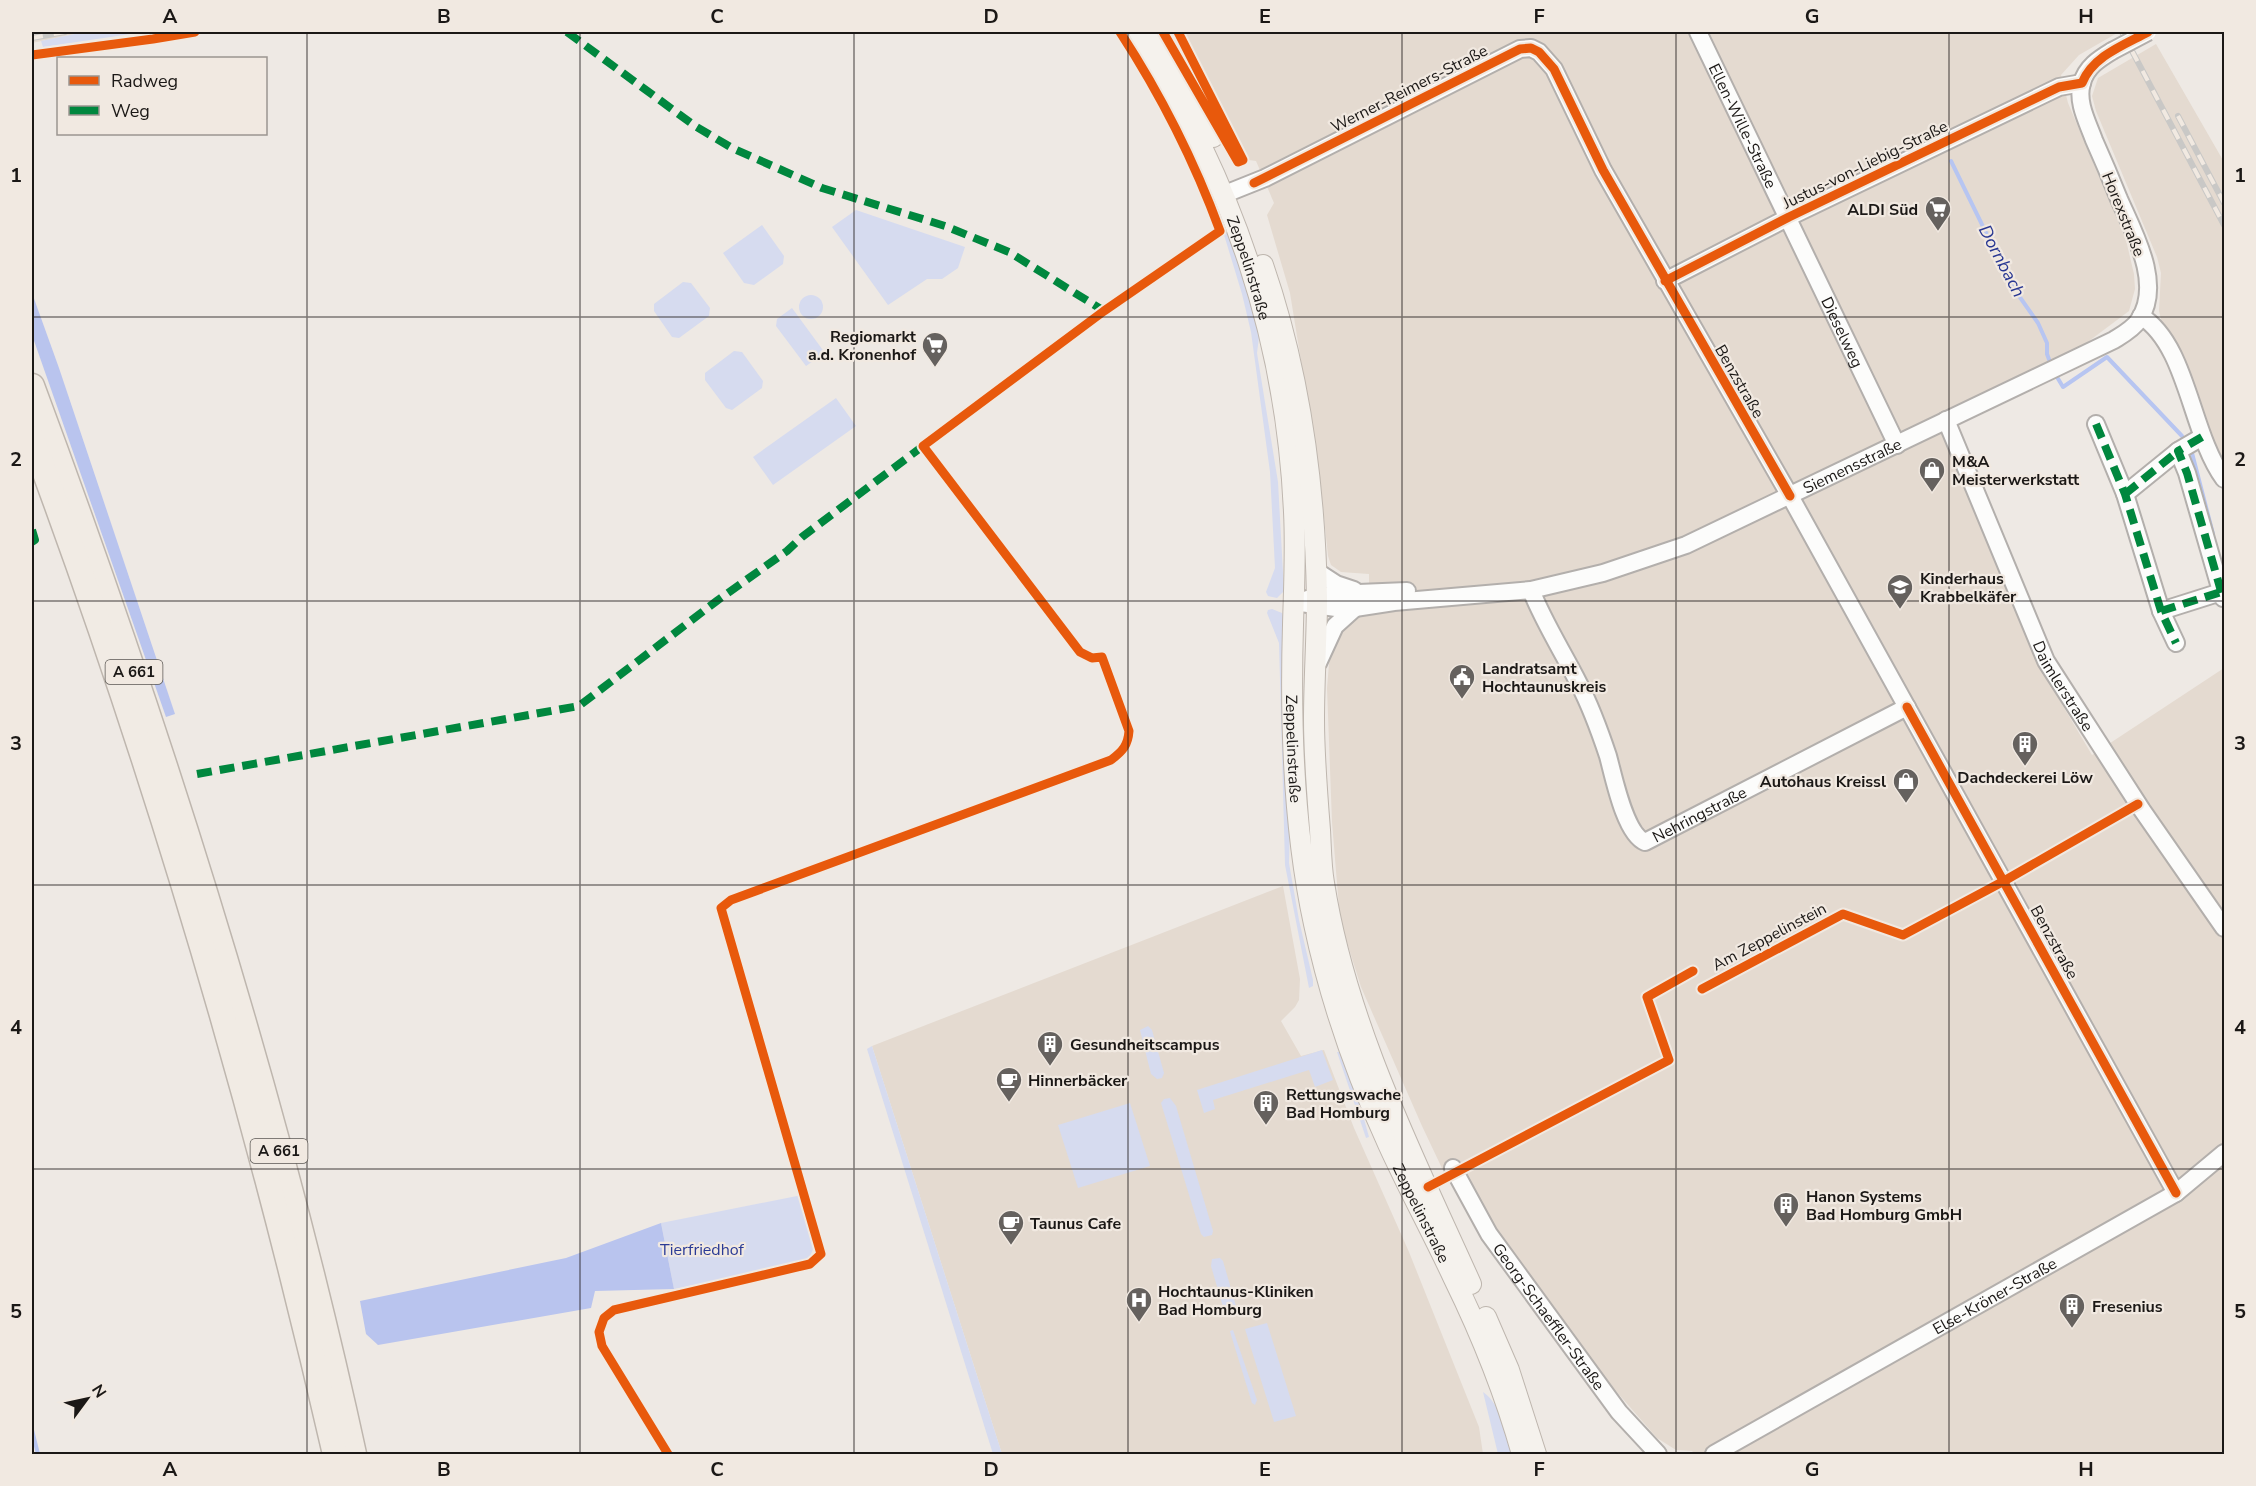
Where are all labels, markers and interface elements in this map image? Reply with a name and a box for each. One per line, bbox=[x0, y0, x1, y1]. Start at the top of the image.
text: A bbox=[163, 3, 178, 30]
text: B bbox=[437, 3, 451, 30]
text: C bbox=[710, 3, 724, 30]
text: D bbox=[983, 3, 999, 30]
text: E bbox=[1259, 3, 1271, 30]
text: F bbox=[1533, 3, 1545, 30]
text: G bbox=[1805, 3, 1819, 30]
text: H bbox=[2078, 3, 2094, 30]
street label: Werner-Reimers-Straße bbox=[1327, 40, 1492, 138]
legend bbox=[57, 57, 267, 135]
street label: Ellen-Wille-Straße bbox=[1703, 60, 1782, 192]
text: Radweg bbox=[111, 69, 178, 93]
text: Weg bbox=[111, 99, 150, 123]
street label: Justus-von-Liebig-Straße bbox=[1778, 115, 1952, 215]
text: 1 bbox=[10, 162, 22, 189]
text: 1 bbox=[2234, 162, 2246, 189]
street label: Horexstraße bbox=[2096, 169, 2150, 260]
supermarket icon: ALDI Süd bbox=[1923, 194, 1953, 232]
place label: ALDI Süd bbox=[1847, 199, 1918, 221]
street label: Zeppelinstraße bbox=[1221, 213, 1275, 322]
water label: Dornbach bbox=[1973, 221, 2031, 301]
street label: Dieselweg bbox=[1815, 293, 1868, 371]
place label: Regiomarkt a.d. Kronenhof bbox=[808, 326, 917, 366]
supermarket icon: Regiomarkt a.d. Kronenhof bbox=[920, 330, 950, 368]
street label: Benzstraße bbox=[1709, 341, 1769, 422]
street label: Siemensstraße bbox=[1799, 433, 1905, 499]
text: 2 bbox=[10, 446, 22, 473]
text: 2 bbox=[2234, 446, 2246, 473]
place label: M&A Meisterwerkstatt bbox=[1952, 451, 2080, 491]
shop icon: M&A Meisterwerkstatt bbox=[1917, 455, 1947, 493]
place label: Kinderhaus Krabbelkäfer bbox=[1920, 568, 2017, 608]
school or university icon: Kinderhaus Krabbelkäfer bbox=[1885, 572, 1915, 610]
street label: Daimlerstraße bbox=[2027, 638, 2098, 736]
place label: Landratsamt Hochtaunuskreis bbox=[1482, 658, 1607, 698]
road number: A 661 bbox=[106, 660, 162, 684]
public building icon: Landratsamt Hochtaunuskreis bbox=[1447, 662, 1477, 700]
street label: Zeppelinstraße bbox=[1280, 695, 1306, 804]
building icon: Dachdeckerei Löw bbox=[2010, 729, 2040, 767]
text: 3 bbox=[10, 730, 22, 757]
text: 3 bbox=[2234, 730, 2246, 757]
shop icon: Autohaus Kreissl bbox=[1891, 766, 1921, 804]
place label: Dachdeckerei Löw bbox=[1957, 767, 2093, 789]
place label: Autohaus Kreissl bbox=[1760, 771, 1886, 793]
street label: Nehringstraße bbox=[1649, 782, 1751, 848]
street label: Am Zeppelinstein bbox=[1709, 898, 1830, 976]
street label: Benzstraße bbox=[2025, 902, 2083, 983]
text: 4 bbox=[10, 1014, 22, 1041]
text: 4 bbox=[2234, 1014, 2246, 1041]
building icon: Gesundheitscampus bbox=[1035, 1029, 1065, 1067]
place label: Gesundheitscampus bbox=[1070, 1034, 1220, 1056]
cafe icon: Hinnerbäcker bbox=[994, 1065, 1024, 1103]
place label: Hinnerbäcker bbox=[1028, 1070, 1128, 1092]
place label: Rettungswache Bad Homburg bbox=[1286, 1084, 1401, 1124]
building icon: Rettungswache Bad Homburg bbox=[1251, 1088, 1281, 1126]
road number: A 661 bbox=[250, 1139, 308, 1163]
street label: Zeppelinstraße bbox=[1387, 1160, 1455, 1267]
place label: Hanon Systems Bad Homburg GmbH bbox=[1806, 1186, 1962, 1226]
building icon: Hanon Systems Bad Homburg GmbH bbox=[1771, 1190, 1801, 1228]
cafe icon: Taunus Cafe bbox=[996, 1208, 1026, 1246]
place label: Taunus Cafe bbox=[1030, 1213, 1121, 1235]
park label: Tierfriedhof bbox=[660, 1239, 745, 1261]
street label: Georg-Schaeffler-Straße bbox=[1487, 1239, 1609, 1395]
street label: Else-Kröner-Straße bbox=[1929, 1253, 2061, 1340]
place label: Hochtaunus-Kliniken Bad Homburg bbox=[1158, 1281, 1314, 1321]
hospital icon: Hochtaunus-Kliniken Bad Homburg bbox=[1124, 1285, 1154, 1323]
building icon: Fresenius bbox=[2057, 1291, 2087, 1329]
place label: Fresenius bbox=[2092, 1296, 2163, 1318]
text: 5 bbox=[10, 1298, 22, 1325]
text: 5 bbox=[2234, 1298, 2246, 1325]
north arrow bbox=[57, 1369, 117, 1429]
text: N bbox=[86, 1380, 111, 1402]
text: A bbox=[163, 1456, 178, 1483]
text: B bbox=[437, 1456, 451, 1483]
text: C bbox=[710, 1456, 724, 1483]
text: D bbox=[983, 1456, 999, 1483]
text: E bbox=[1259, 1456, 1271, 1483]
text: F bbox=[1533, 1456, 1545, 1483]
text: G bbox=[1805, 1456, 1819, 1483]
text: H bbox=[2078, 1456, 2094, 1483]

